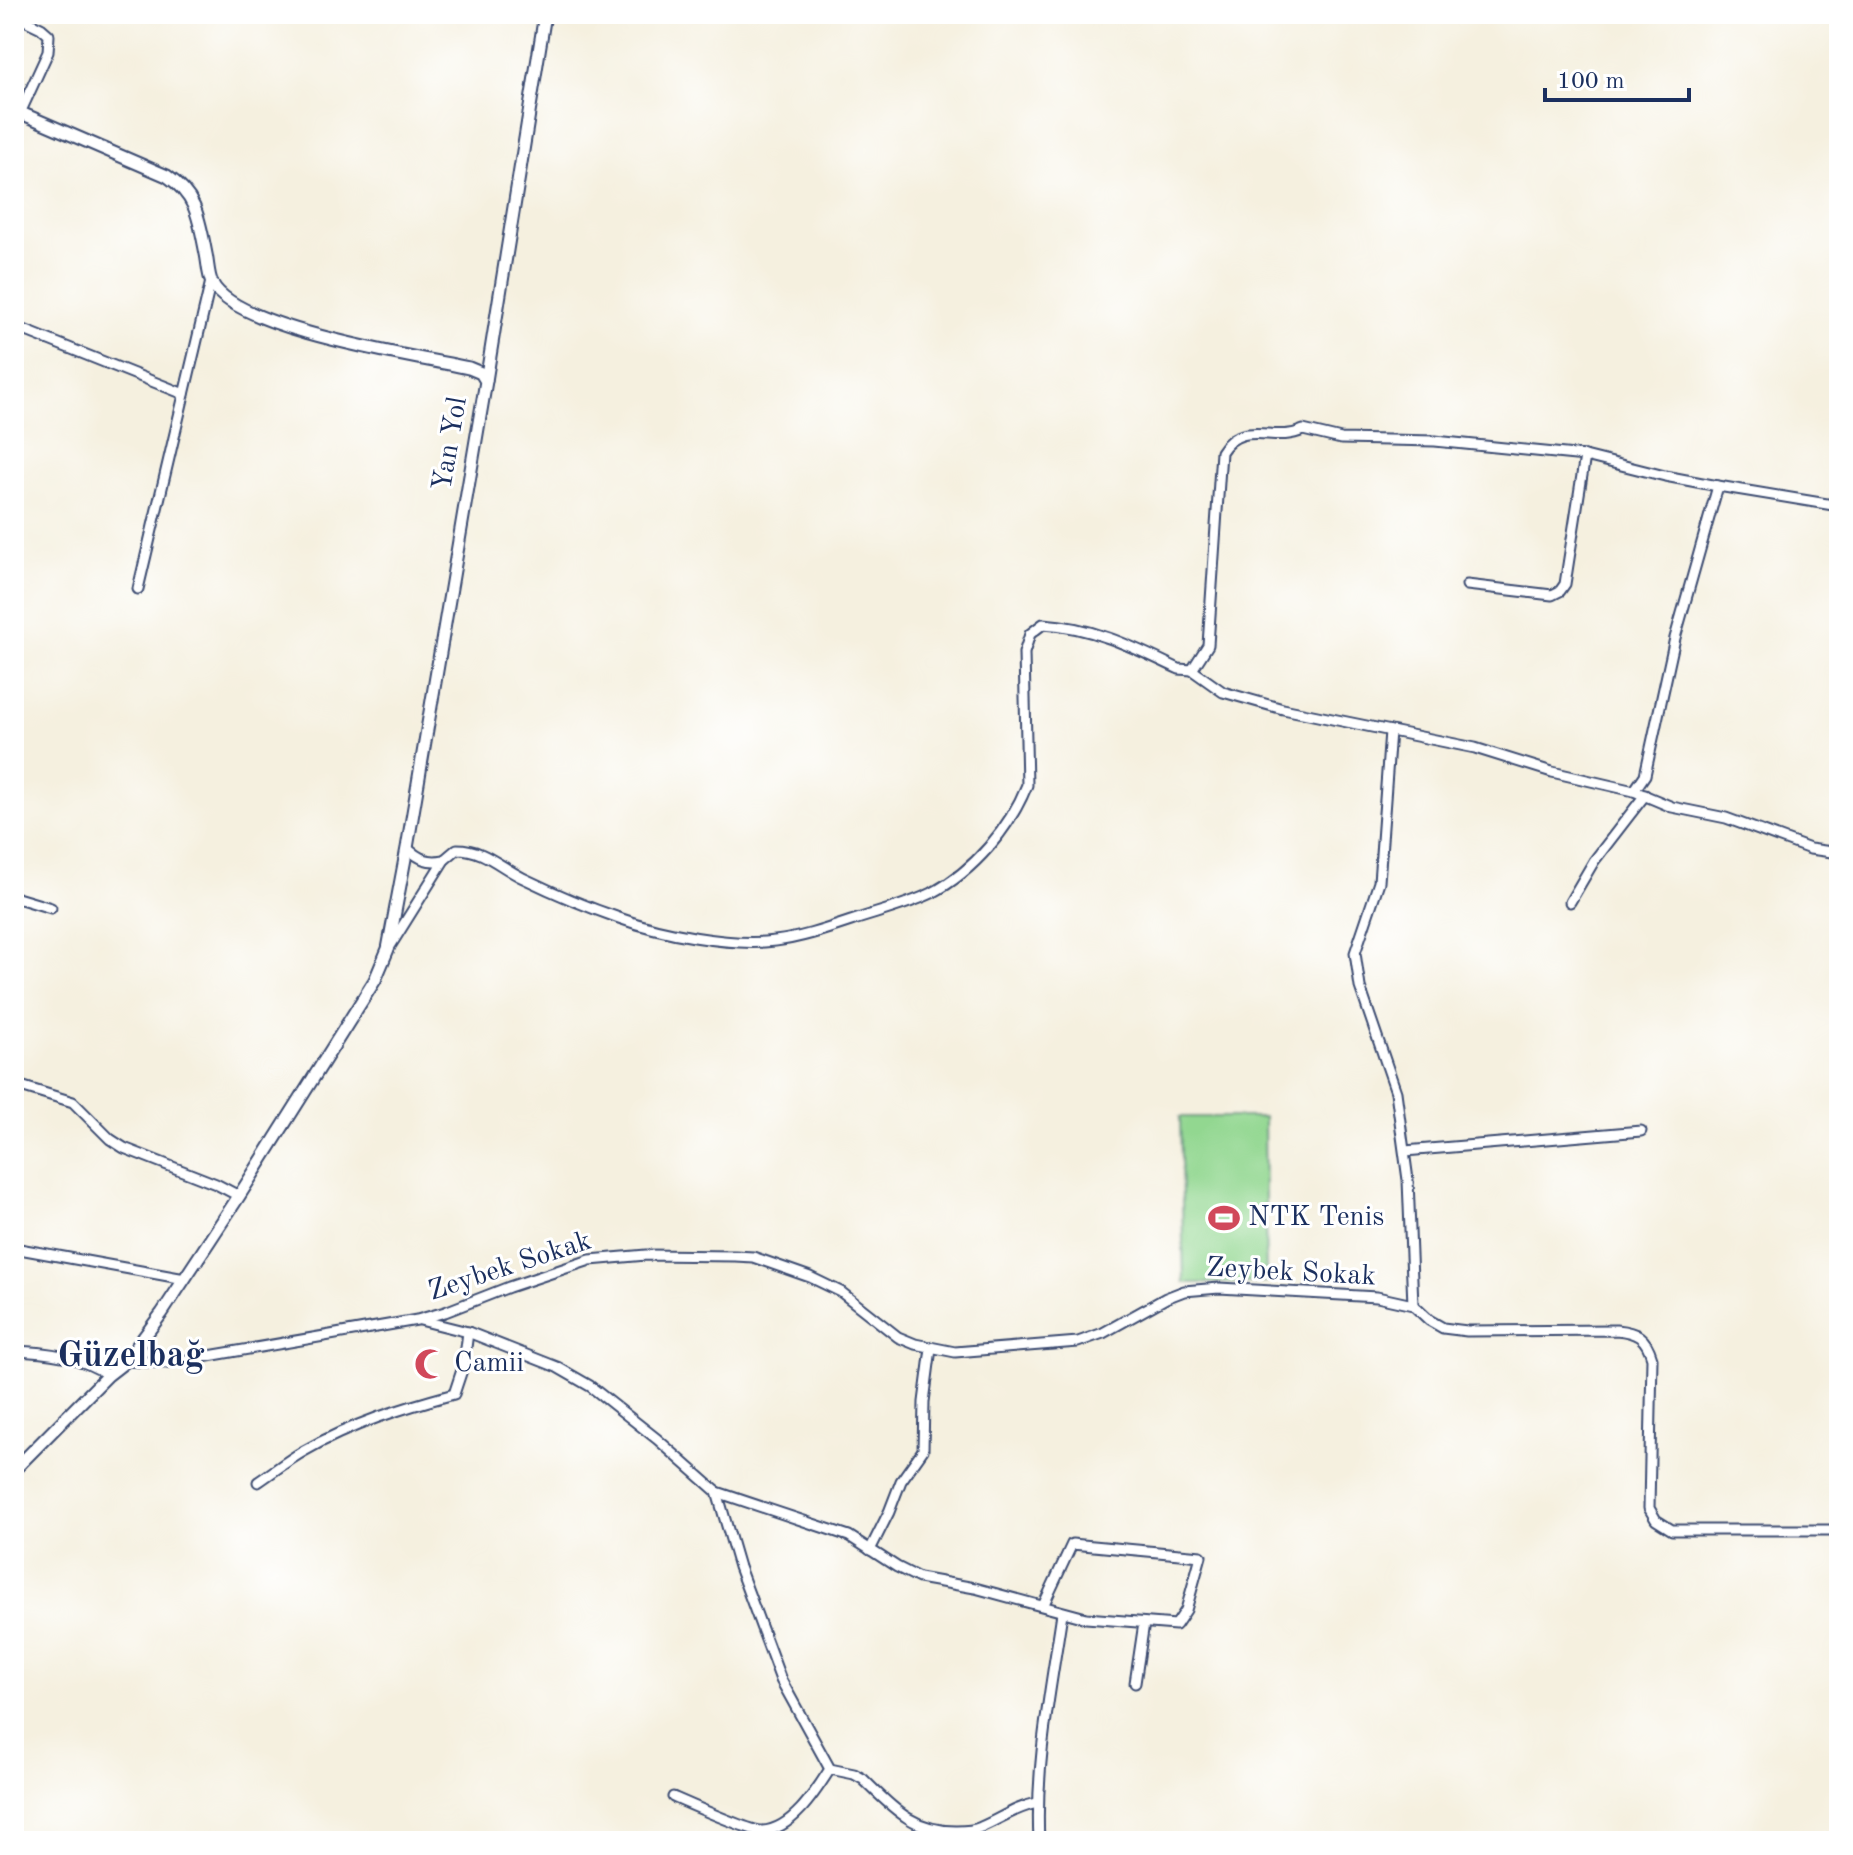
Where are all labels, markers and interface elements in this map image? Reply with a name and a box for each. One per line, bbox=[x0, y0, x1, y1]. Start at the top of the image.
scale bar bbox=[1545, 52, 1689, 102]
text: 100 m bbox=[1557, 70, 1625, 94]
street label: Yan Yol bbox=[429, 395, 473, 493]
sports icon: NTK Tenis bbox=[1207, 1201, 1241, 1235]
place label: NTK Tenis bbox=[1248, 1204, 1384, 1232]
street label: Zeybek Sokak bbox=[425, 1227, 595, 1307]
street label: Zeybek Sokak bbox=[1205, 1255, 1377, 1291]
district label: Güzelbağ bbox=[57, 1339, 205, 1375]
mosque icon: Camii bbox=[413, 1347, 447, 1381]
place label: Camii bbox=[454, 1350, 524, 1378]

